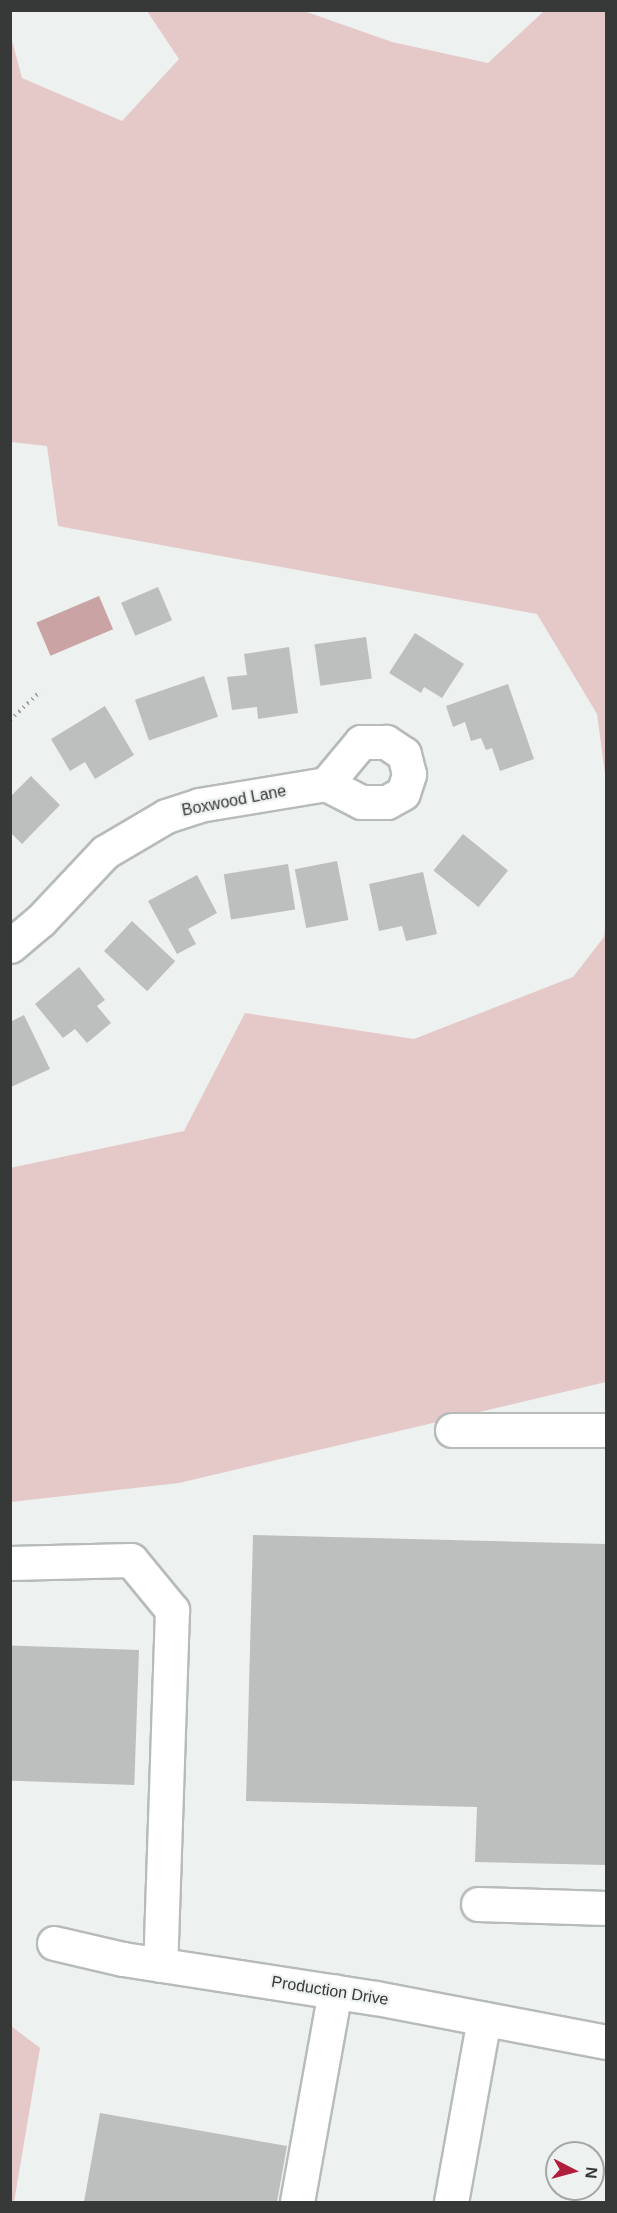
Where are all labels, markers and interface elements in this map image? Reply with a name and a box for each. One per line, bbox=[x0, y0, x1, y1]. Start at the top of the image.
street label: Boxwood Lane bbox=[180, 781, 288, 821]
street label: Production Drive bbox=[270, 1972, 390, 2010]
north arrow bbox=[545, 2141, 605, 2201]
text: N bbox=[582, 2166, 600, 2179]

